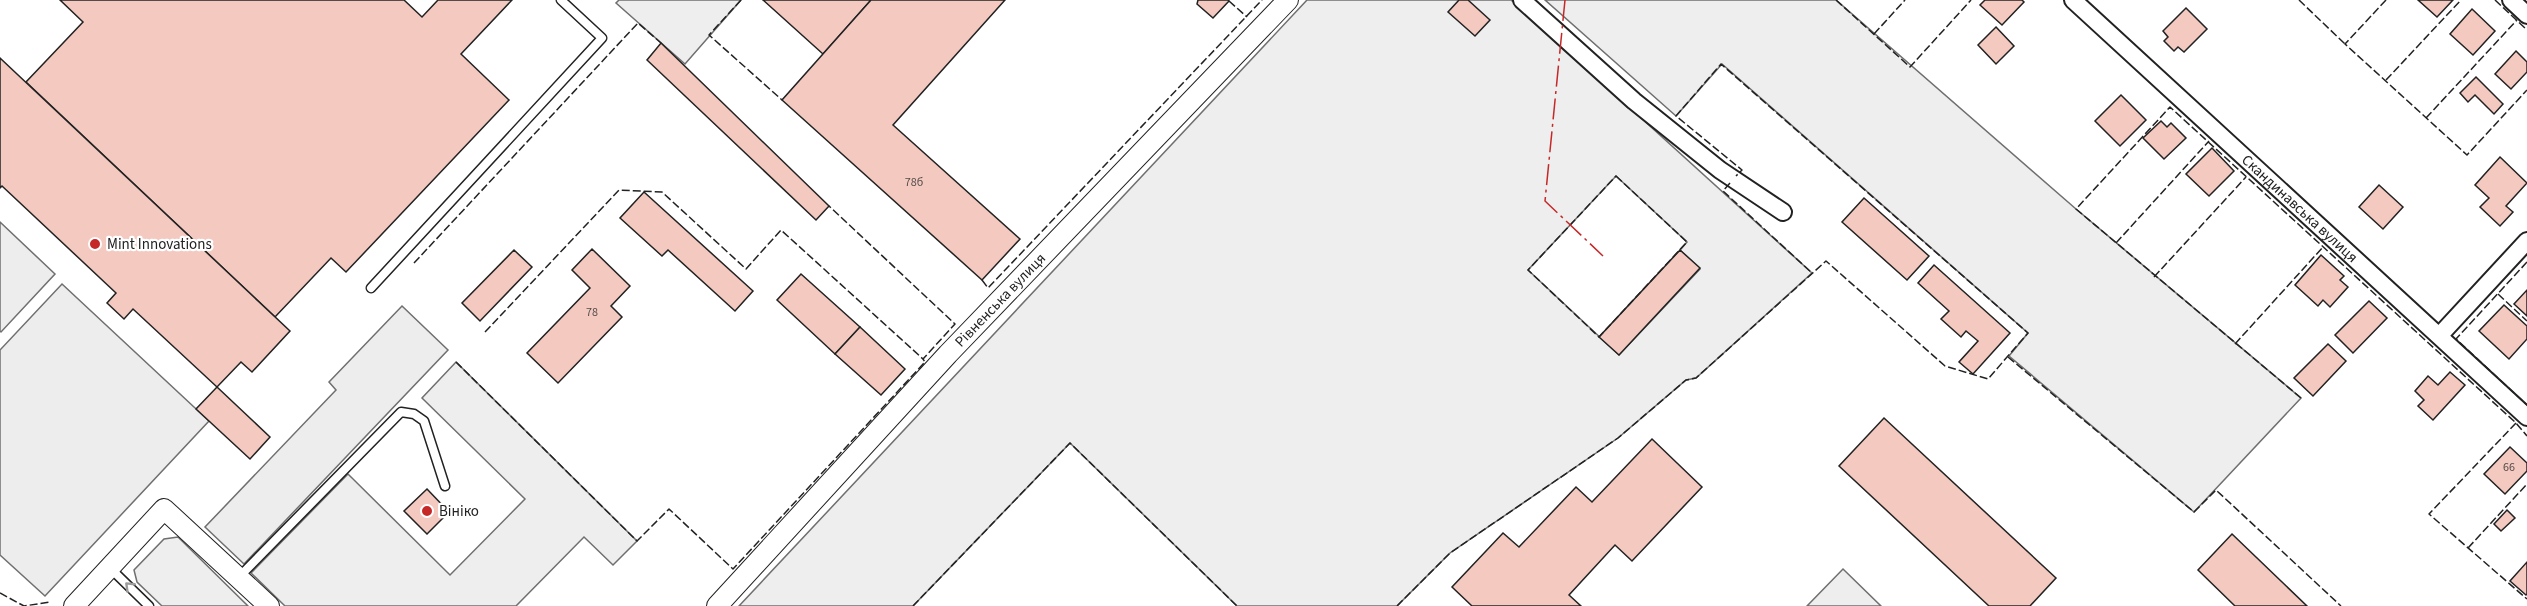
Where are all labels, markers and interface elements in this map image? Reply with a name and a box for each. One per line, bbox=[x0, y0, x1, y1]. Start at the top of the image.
street label: Скандинавська вулиця bbox=[2237, 150, 2363, 267]
house number: 78б bbox=[905, 174, 923, 191]
place label: Mint Innovations bbox=[107, 234, 212, 255]
marker: Mint Innovations bbox=[88, 237, 102, 251]
street label: Рівненська вулиця bbox=[950, 248, 1050, 352]
house number: 78 bbox=[586, 304, 598, 321]
house number: 66 bbox=[2503, 459, 2515, 476]
place label: Вініко bbox=[439, 501, 479, 522]
marker: Вініко bbox=[420, 504, 434, 518]
one-way arrow bbox=[126, 583, 137, 594]

